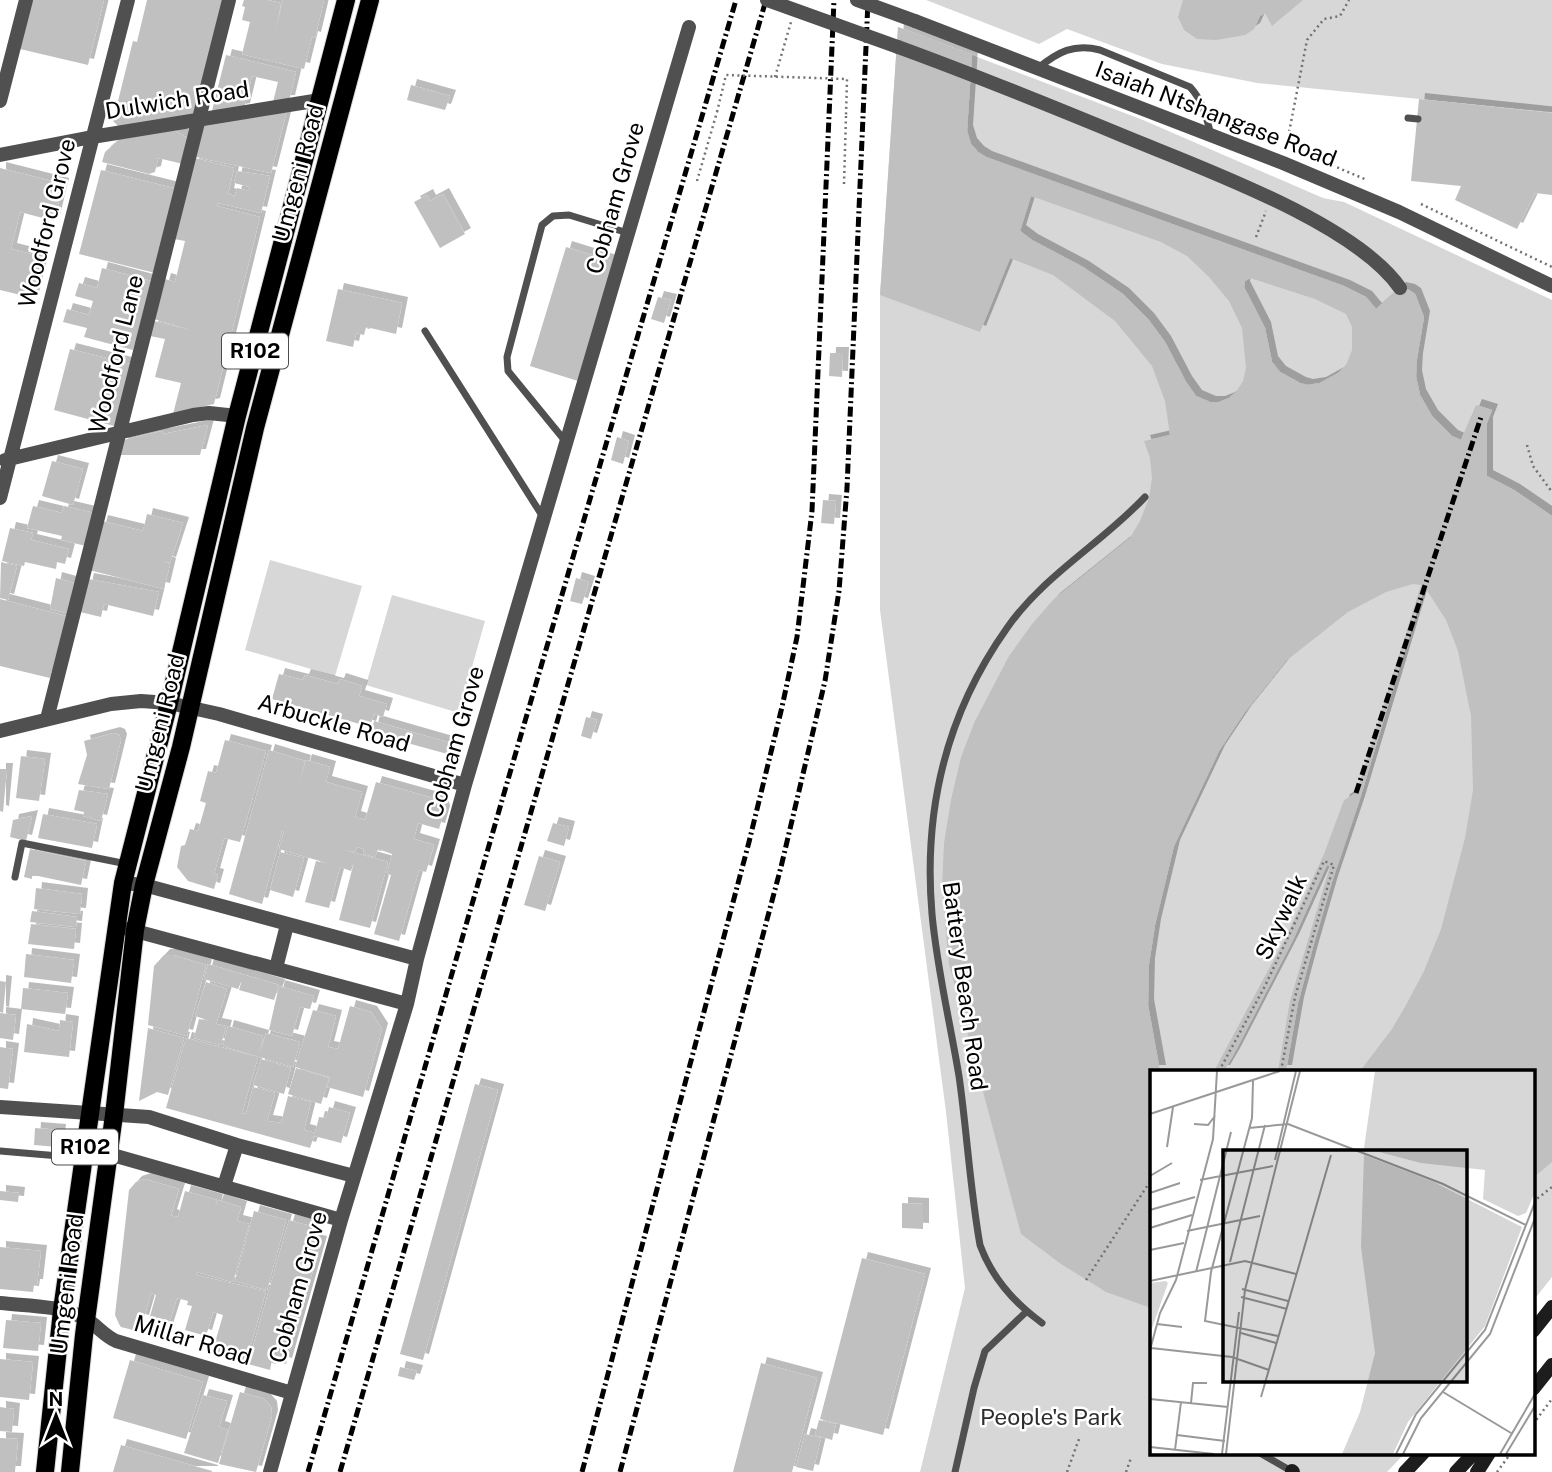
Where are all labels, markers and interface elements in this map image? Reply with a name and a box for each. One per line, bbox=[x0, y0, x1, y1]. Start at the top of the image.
street label: Isaiah Ntshangase Road bbox=[1092, 55, 1341, 172]
street label: Dulwich Road bbox=[103, 75, 251, 124]
street label: Umgeni Road bbox=[266, 101, 329, 245]
street label: Cobham Grove bbox=[580, 119, 649, 277]
street label: Woodford Grove bbox=[12, 135, 81, 310]
street label: Woodford Lane bbox=[83, 272, 148, 436]
road number: R102 bbox=[222, 334, 288, 368]
street label: Umgeni Road bbox=[129, 651, 190, 795]
street label: Cobham Grove bbox=[420, 663, 489, 821]
street label: Arbuckle Road bbox=[255, 688, 413, 757]
street label: Skywalk bbox=[1249, 870, 1312, 964]
street label: Battery Beach Road bbox=[937, 880, 994, 1092]
inset map bbox=[1150, 1070, 1534, 1454]
road number: R102 bbox=[52, 1130, 118, 1164]
street label: Cobham Grove bbox=[263, 1208, 332, 1366]
street label: Umgeni Road bbox=[44, 1212, 89, 1356]
street label: Millar Road bbox=[131, 1309, 255, 1370]
north arrow bbox=[21, 1381, 91, 1451]
text: N bbox=[49, 1388, 63, 1410]
park label: People's Park bbox=[980, 1403, 1122, 1430]

